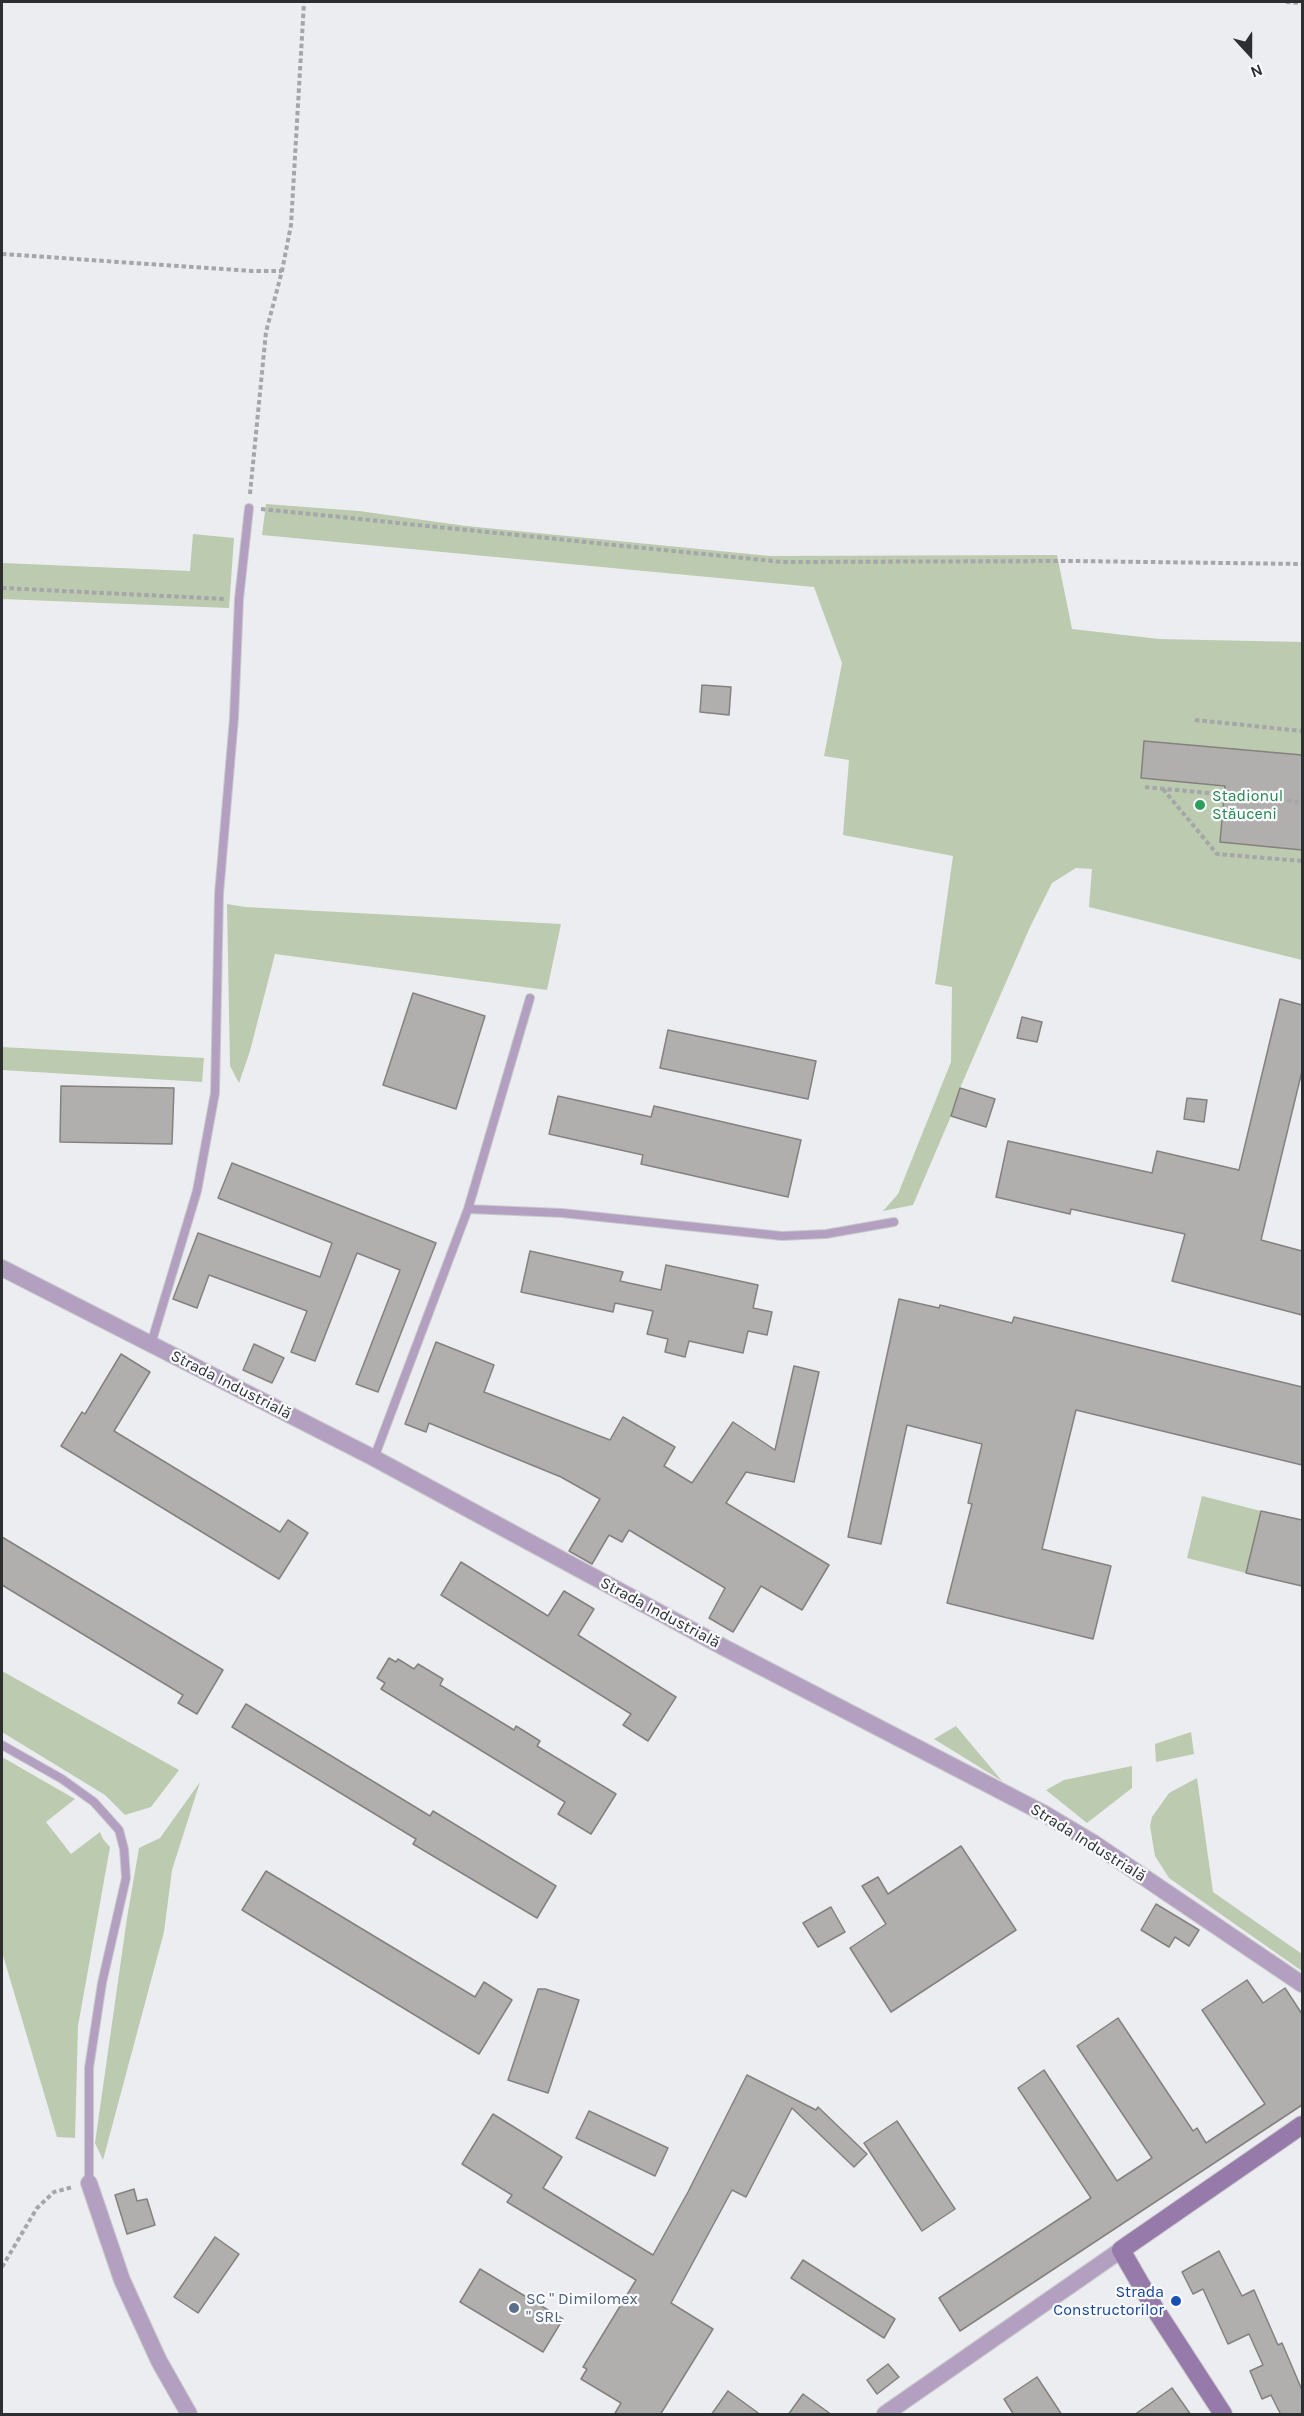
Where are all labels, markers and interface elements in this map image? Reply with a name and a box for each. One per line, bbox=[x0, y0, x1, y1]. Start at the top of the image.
north arrow bbox=[1220, 24, 1280, 84]
text: N bbox=[1248, 60, 1265, 82]
place label: Stadionul Stăuceni bbox=[1212, 786, 1283, 824]
marker: Stadionul Stăuceni bbox=[1193, 798, 1207, 812]
street label: Strada Industrială bbox=[168, 1346, 294, 1424]
street label: Strada Industrială bbox=[597, 1573, 723, 1653]
street label: Strada Industrială bbox=[1027, 1800, 1149, 1886]
place label: Strada Constructorilor bbox=[1053, 2282, 1164, 2320]
place label: SC " Dimilomex " SRL bbox=[526, 2289, 638, 2327]
marker: Strada Constructorilor bbox=[1169, 2294, 1183, 2308]
marker: SC " Dimilomex " SRL bbox=[507, 2301, 521, 2315]

